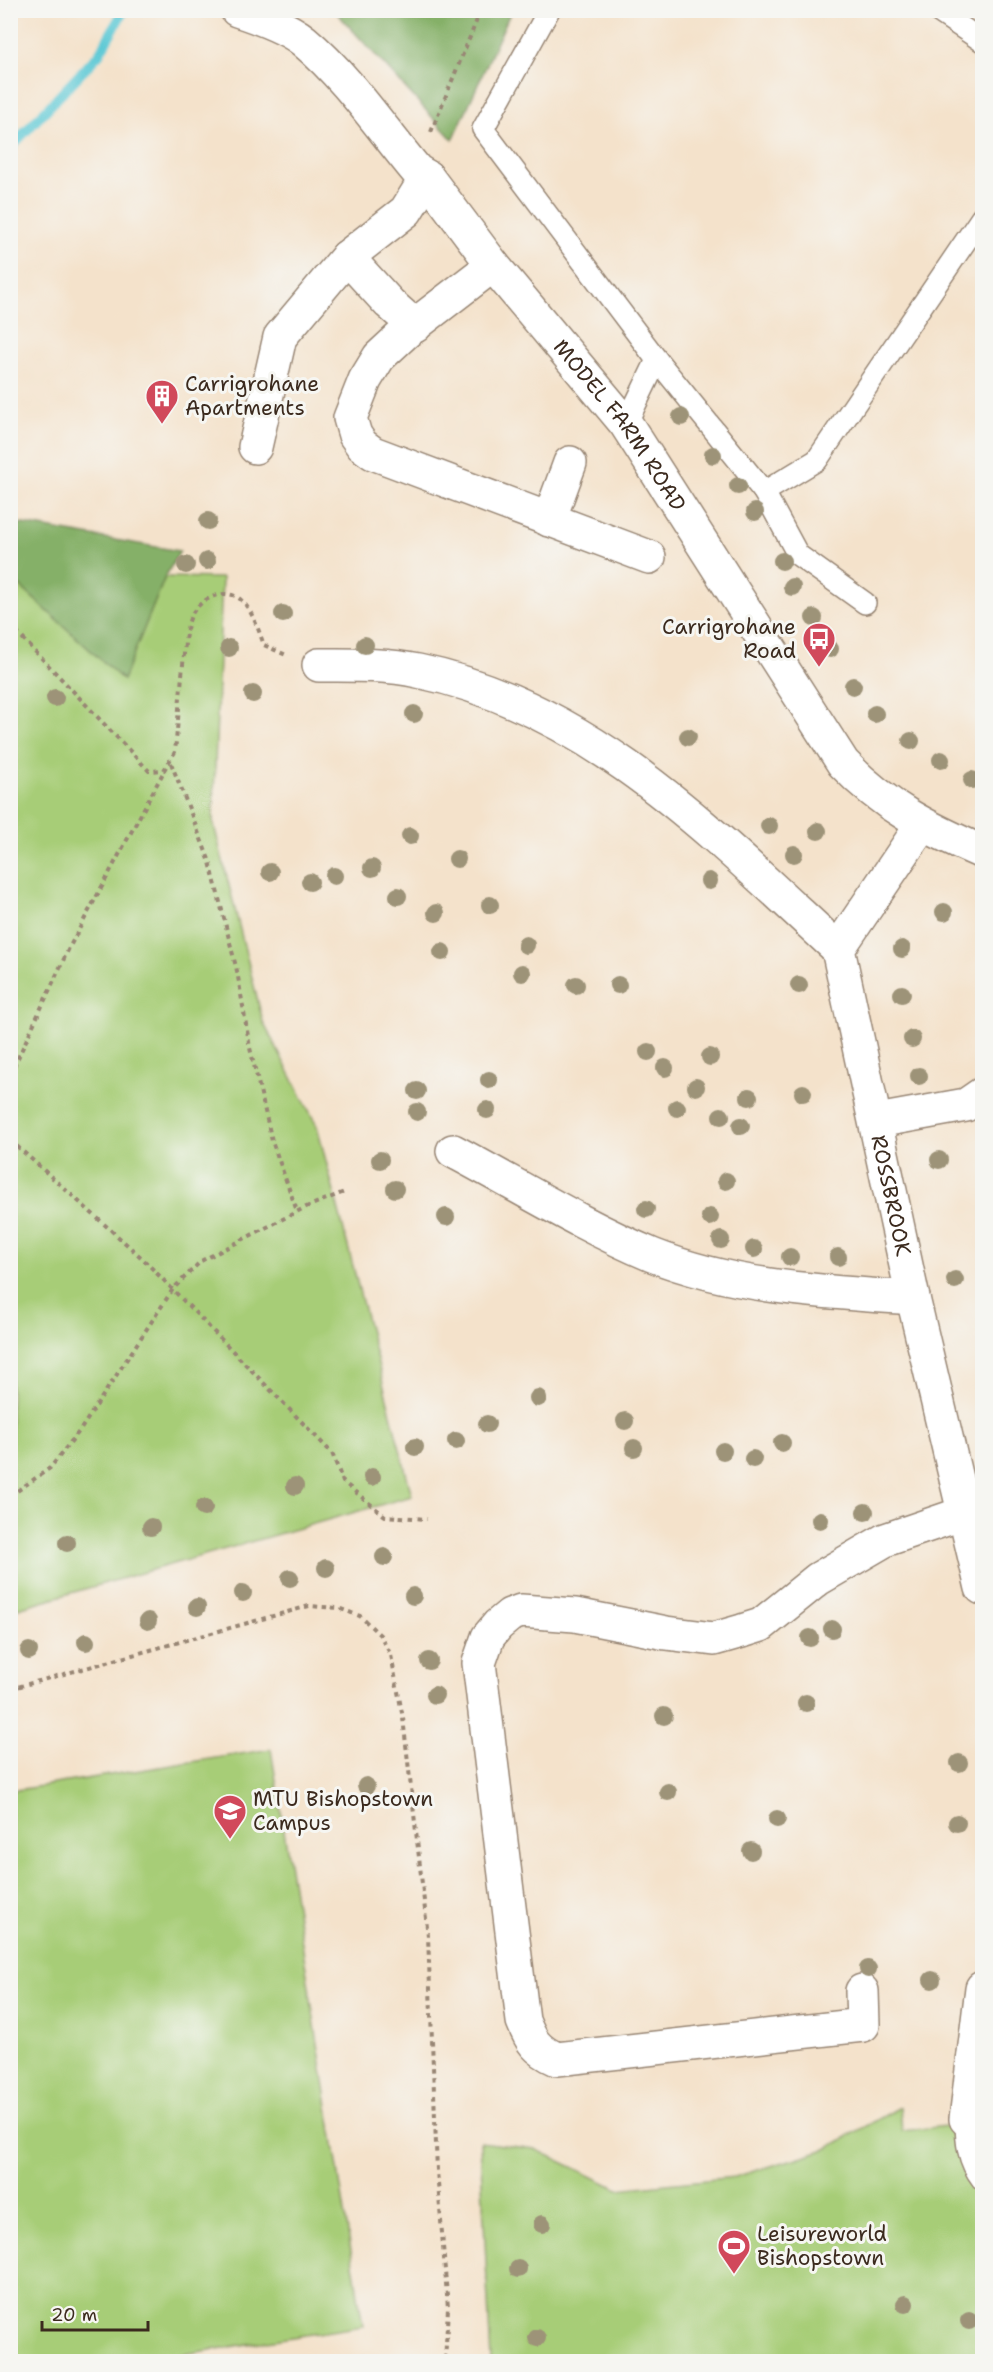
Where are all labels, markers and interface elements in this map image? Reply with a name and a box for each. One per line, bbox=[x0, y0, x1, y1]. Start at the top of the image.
street label: MODEL FARM ROAD bbox=[547, 334, 692, 516]
place label: Carrigrohane Apartments bbox=[185, 370, 319, 422]
building icon: Carrigrohane Apartments bbox=[144, 378, 180, 425]
place label: Carrigrohane Road bbox=[662, 613, 796, 665]
bus stop icon: Carrigrohane Road bbox=[801, 621, 837, 668]
street label: ROSSBROOK bbox=[864, 1132, 918, 1259]
place label: MTU Bishopstown Campus bbox=[253, 1785, 433, 1837]
school or university icon: MTU Bishopstown Campus bbox=[212, 1793, 248, 1840]
place label: Leisureworld Bishopstown bbox=[757, 2220, 887, 2272]
sports icon: Leisureworld Bishopstown bbox=[716, 2228, 752, 2275]
scale bar bbox=[42, 2294, 148, 2332]
text: 20 m bbox=[51, 2303, 97, 2327]

